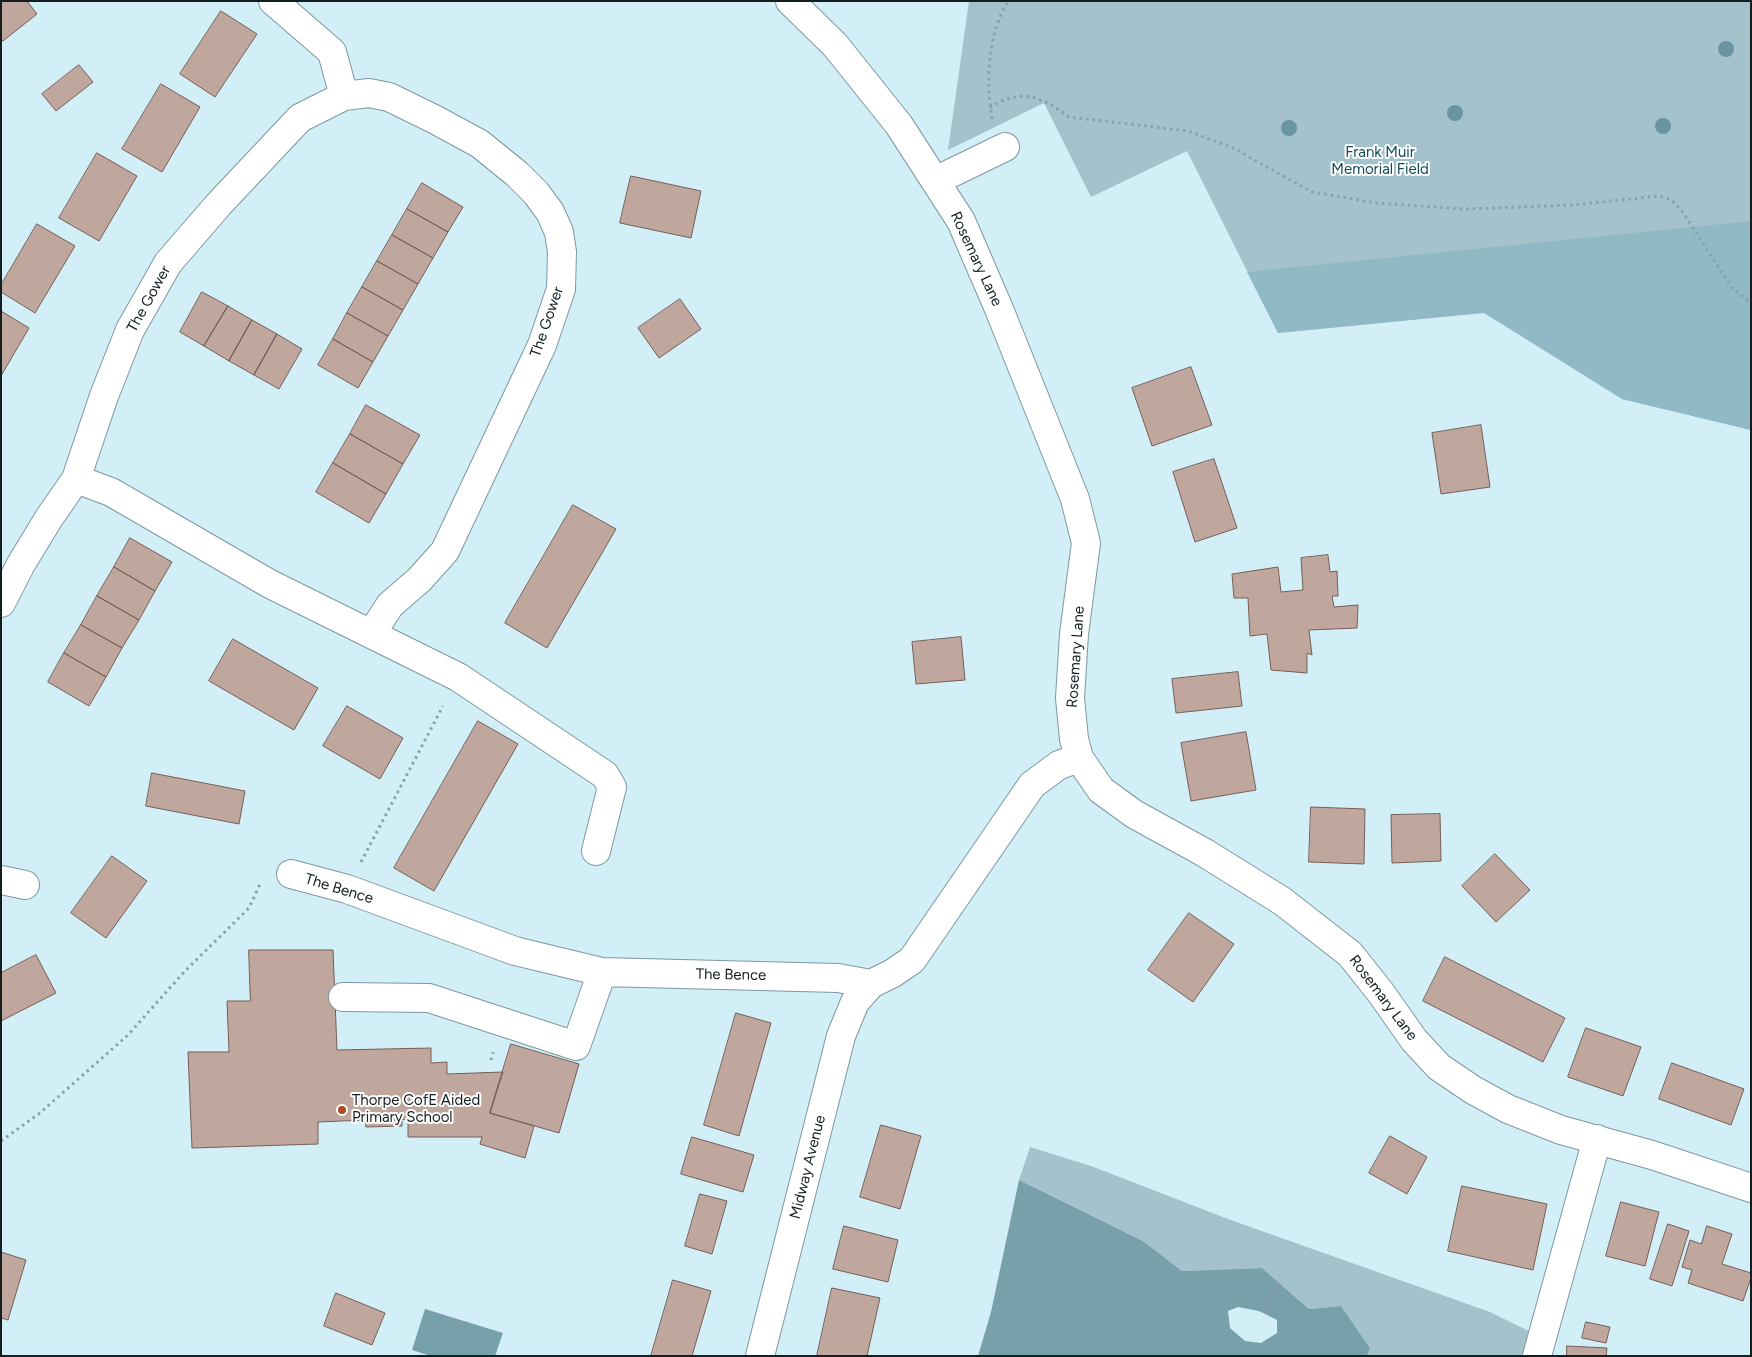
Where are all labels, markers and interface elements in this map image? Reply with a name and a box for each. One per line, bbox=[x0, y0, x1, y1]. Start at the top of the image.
park label: Frank Muir Memorial Field bbox=[1331, 144, 1429, 179]
street label: Rosemary Lane bbox=[946, 209, 1006, 309]
street label: The Gower bbox=[123, 263, 175, 335]
street label: The Gower bbox=[527, 284, 567, 360]
street label: Rosemary Lane bbox=[1063, 605, 1089, 709]
street label: The Bence bbox=[303, 870, 375, 908]
street label: Rosemary Lane bbox=[1345, 952, 1421, 1044]
street label: The Bence bbox=[696, 965, 766, 985]
place label: Thorpe CofE Aided Primary School bbox=[352, 1092, 480, 1127]
marker: Thorpe CofE Aided Primary School bbox=[336, 1104, 348, 1116]
street label: Midway Avenue bbox=[786, 1113, 830, 1221]

